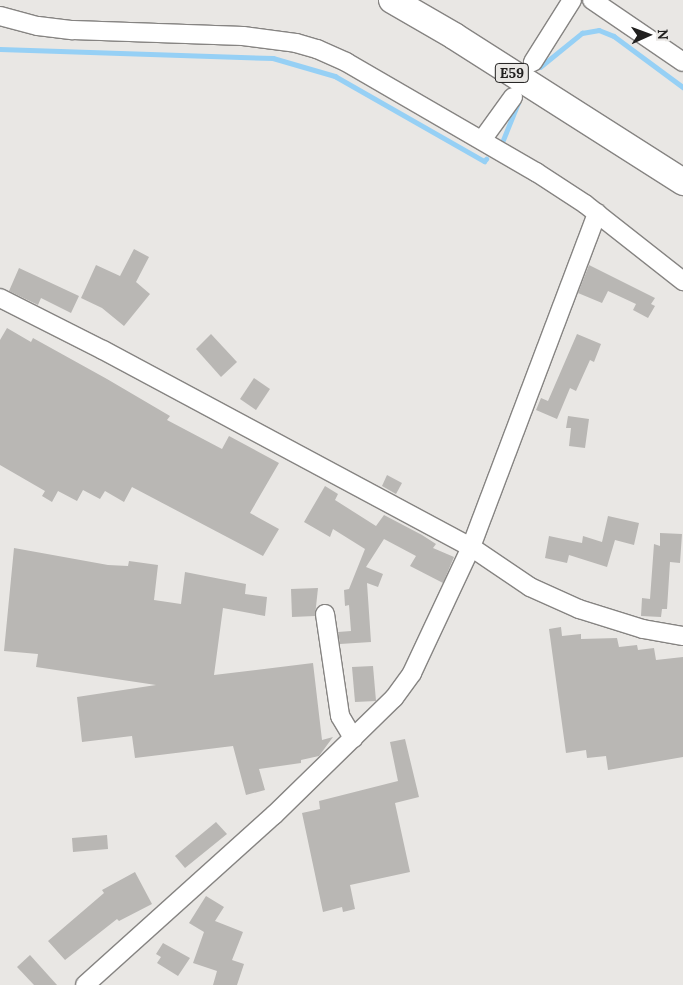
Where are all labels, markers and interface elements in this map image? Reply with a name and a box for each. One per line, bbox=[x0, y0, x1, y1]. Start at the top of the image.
north arrow bbox=[623, 10, 673, 60]
text: N bbox=[654, 29, 672, 40]
road number: E59 bbox=[494, 62, 530, 84]

